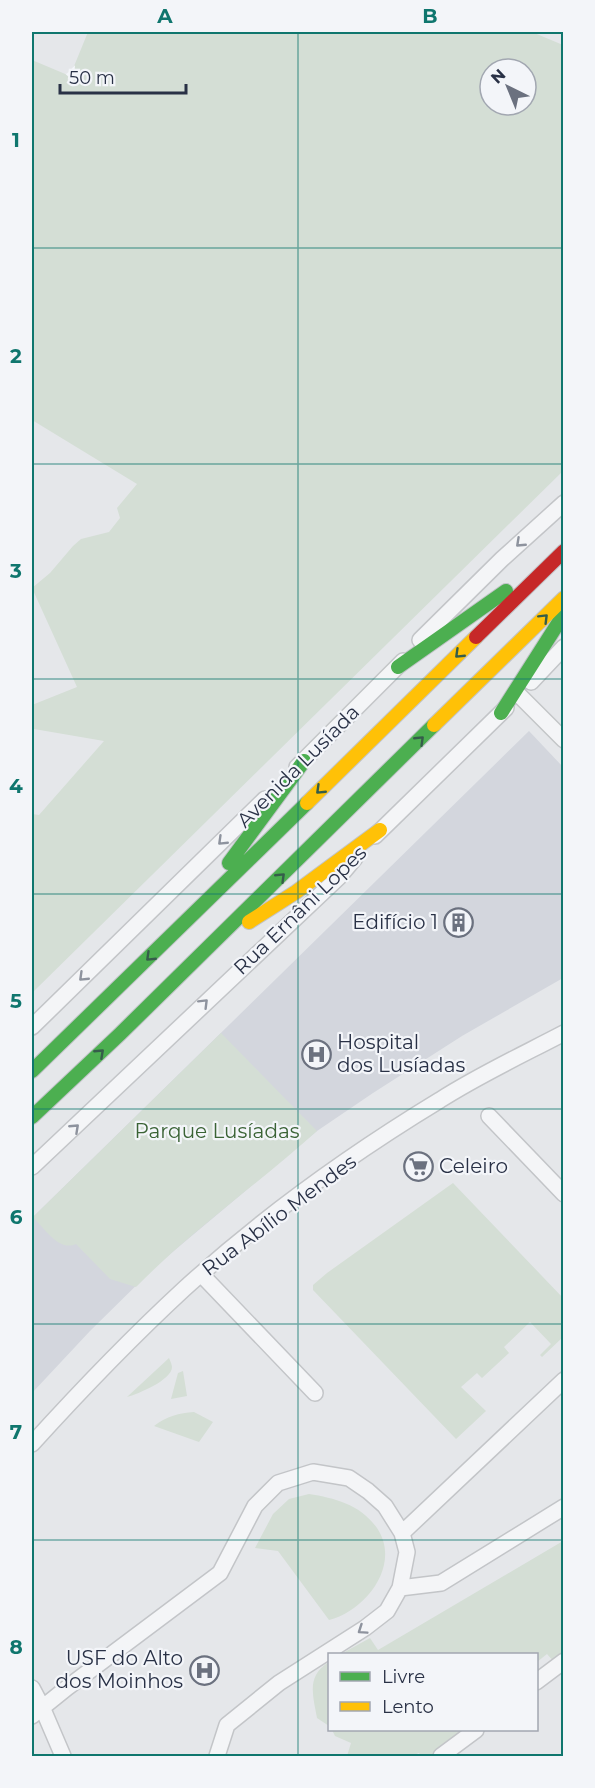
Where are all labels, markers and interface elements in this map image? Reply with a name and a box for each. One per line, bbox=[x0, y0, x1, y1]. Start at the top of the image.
text: A bbox=[156, 4, 173, 28]
text: B bbox=[422, 4, 438, 28]
scale bar bbox=[60, 57, 186, 95]
north arrow bbox=[478, 57, 538, 117]
text: N bbox=[487, 65, 509, 88]
text: 50 m bbox=[69, 67, 115, 89]
text: 1 bbox=[12, 128, 20, 152]
text: 2 bbox=[10, 344, 22, 368]
one-way arrow bbox=[517, 536, 527, 547]
text: 3 bbox=[9, 559, 22, 583]
one-way arrow bbox=[537, 614, 548, 625]
one-way arrow bbox=[455, 647, 465, 658]
street label: Avenida Lusíada bbox=[232, 700, 364, 832]
one-way arrow bbox=[412, 737, 423, 748]
text: 4 bbox=[9, 774, 23, 798]
one-way arrow bbox=[316, 783, 327, 794]
one-way arrow bbox=[219, 833, 230, 844]
street label: Rua Ernâni Lopes bbox=[229, 840, 372, 979]
one-way arrow bbox=[274, 873, 284, 884]
building icon: Edifício 1 bbox=[443, 906, 475, 938]
place label: Edifício 1 bbox=[352, 910, 438, 934]
one-way arrow bbox=[147, 949, 158, 960]
one-way arrow bbox=[79, 970, 90, 981]
text: 5 bbox=[10, 989, 22, 1013]
one-way arrow bbox=[197, 1000, 208, 1011]
place label: Hospital dos Lusíadas bbox=[337, 1030, 465, 1077]
hospital icon: Hospital dos Lusíadas bbox=[300, 1038, 332, 1070]
one-way arrow bbox=[93, 1050, 104, 1061]
park label: Parque Lusíadas bbox=[134, 1119, 300, 1143]
one-way arrow bbox=[68, 1124, 79, 1135]
street label: Rua Abílio Mendes bbox=[197, 1149, 361, 1281]
supermarket icon: Celeiro bbox=[402, 1150, 434, 1182]
place label: Celeiro bbox=[439, 1154, 508, 1178]
text: 6 bbox=[10, 1205, 23, 1229]
text: 7 bbox=[10, 1420, 22, 1444]
one-way arrow bbox=[357, 1623, 368, 1634]
text: 8 bbox=[9, 1635, 23, 1659]
place label: USF do Alto dos Moinhos bbox=[56, 1646, 183, 1693]
legend bbox=[328, 1653, 538, 1731]
hospital icon: USF do Alto dos Moinhos bbox=[188, 1654, 220, 1686]
text: Livre bbox=[382, 1666, 425, 1688]
text: Lento bbox=[382, 1696, 434, 1718]

